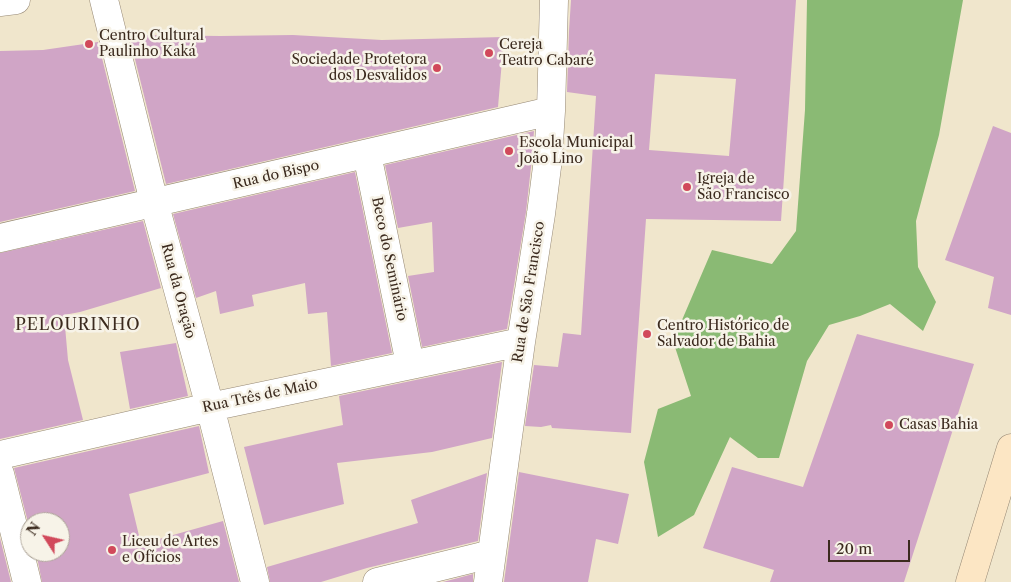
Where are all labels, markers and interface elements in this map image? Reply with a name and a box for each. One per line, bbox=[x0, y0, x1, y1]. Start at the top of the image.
place label: Centro Cultural Paulinho Kaká bbox=[99, 28, 204, 60]
place label: Cereja Teatro Cabaré bbox=[499, 37, 594, 70]
marker: Centro Cultural Paulinho Kaká bbox=[83, 38, 95, 50]
marker: Cereja Teatro Cabaré bbox=[483, 47, 495, 59]
place label: Sociedade Protetora dos Desvalidos bbox=[291, 52, 427, 84]
marker: Sociedade Protetora dos Desvalidos bbox=[431, 62, 443, 74]
place label: Escola Municipal João Lino bbox=[519, 135, 633, 168]
marker: Escola Municipal João Lino bbox=[503, 145, 515, 157]
street label: Rua do Bispo bbox=[231, 157, 321, 193]
place label: Igreja de São Francisco bbox=[697, 171, 790, 203]
marker: Igreja de São Francisco bbox=[681, 181, 693, 193]
street label: Beco do Seminário bbox=[368, 195, 410, 323]
street label: Rua de São Francisco bbox=[510, 220, 548, 364]
street label: Rua da Oração bbox=[157, 242, 199, 340]
district label: PELOURINHO bbox=[14, 315, 142, 335]
place label: Centro Histórico de Salvador de Bahia bbox=[657, 318, 789, 351]
marker: Centro Histórico de Salvador de Bahia bbox=[641, 328, 653, 340]
street label: Rua Três de Maio bbox=[201, 376, 319, 416]
place label: Casas Bahia bbox=[899, 417, 978, 433]
marker: Casas Bahia bbox=[883, 419, 895, 431]
north arrow bbox=[20, 512, 70, 562]
text: N bbox=[23, 519, 44, 539]
scale bar bbox=[831, 530, 914, 562]
place label: Liceu de Artes e Ofícios bbox=[122, 534, 218, 566]
text: 20 m bbox=[836, 539, 872, 558]
marker: Liceu de Artes e Ofícios bbox=[106, 544, 118, 556]

